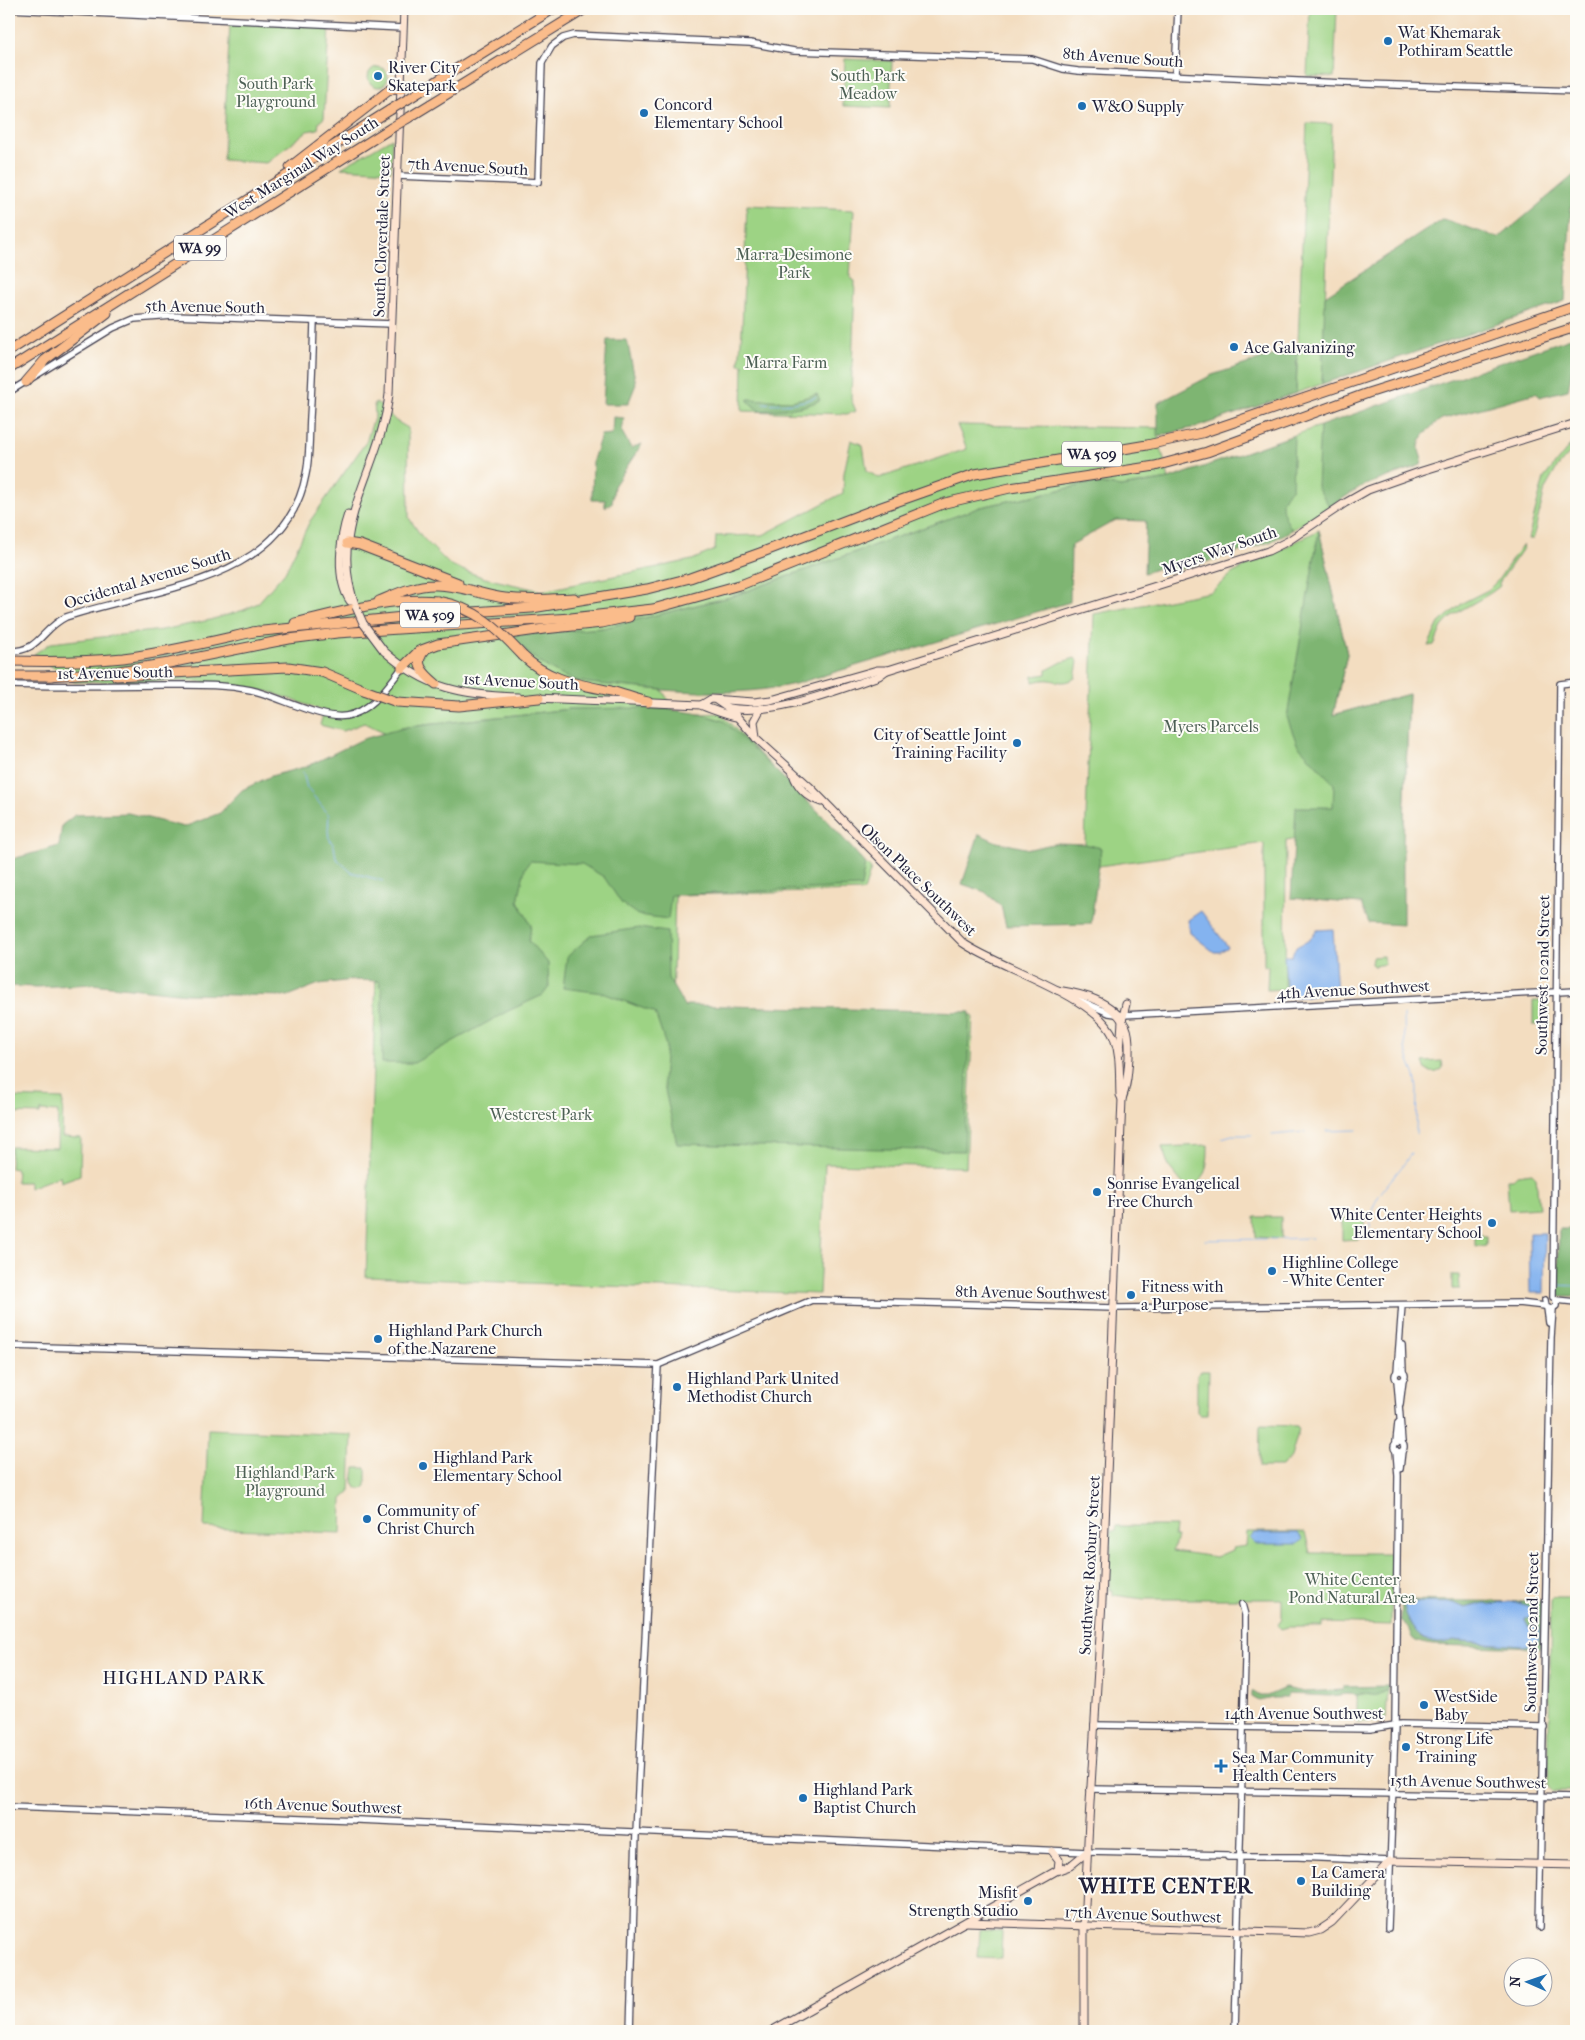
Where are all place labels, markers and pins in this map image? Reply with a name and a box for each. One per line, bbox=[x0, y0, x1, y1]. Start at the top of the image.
place label: Wat Khemarak Pothiram Seattle bbox=[1397, 23, 1513, 60]
marker: Wat Khemarak Pothiram Seattle bbox=[1382, 35, 1394, 47]
place label: River City Skatepark bbox=[388, 58, 460, 95]
marker: River City Skatepark bbox=[372, 70, 384, 82]
place label: Concord Elementary School bbox=[654, 95, 783, 132]
place label: W&O Supply bbox=[1091, 97, 1185, 116]
marker: W&O Supply bbox=[1076, 100, 1088, 112]
marker: Concord Elementary School bbox=[638, 107, 650, 119]
place label: Ace Galvanizing bbox=[1243, 338, 1355, 357]
marker: Ace Galvanizing bbox=[1228, 341, 1240, 353]
place label: City of Seattle Joint Training Facility bbox=[873, 725, 1007, 762]
marker: City of Seattle Joint Training Facility bbox=[1011, 737, 1023, 749]
place label: Sonrise Evangelical Free Church bbox=[1107, 1174, 1240, 1211]
marker: Sonrise Evangelical Free Church bbox=[1091, 1186, 1103, 1198]
place label: White Center Heights Elementary School bbox=[1329, 1205, 1483, 1242]
marker: White Center Heights Elementary School bbox=[1486, 1217, 1498, 1229]
place label: Highline College - White Center bbox=[1282, 1253, 1399, 1290]
marker: Highline College - White Center bbox=[1266, 1265, 1278, 1277]
place label: Fitness with a Purpose bbox=[1141, 1277, 1224, 1314]
marker: Fitness with a Purpose bbox=[1125, 1289, 1137, 1301]
place label: Highland Park Church of the Nazarene bbox=[388, 1321, 543, 1358]
marker: Highland Park Church of the Nazarene bbox=[372, 1333, 384, 1345]
place label: Highland Park United Methodist Church bbox=[687, 1369, 839, 1406]
marker: Highland Park United Methodist Church bbox=[671, 1381, 683, 1393]
place label: Highland Park Elementary School bbox=[433, 1448, 562, 1485]
marker: Highland Park Elementary School bbox=[417, 1460, 429, 1472]
place label: Community of Christ Church bbox=[377, 1501, 480, 1538]
marker: Community of Christ Church bbox=[361, 1513, 373, 1525]
place label: WestSide Baby bbox=[1433, 1687, 1498, 1724]
marker: WestSide Baby bbox=[1418, 1699, 1430, 1711]
place label: Strong Life Training bbox=[1416, 1729, 1493, 1766]
marker: Strong Life Training bbox=[1400, 1741, 1412, 1753]
place label: Sea Mar Community Health Centers bbox=[1232, 1748, 1374, 1785]
marker: Sea Mar Community Health Centers bbox=[1214, 1759, 1228, 1773]
place label: Highland Park Baptist Church bbox=[813, 1780, 916, 1817]
marker: Highland Park Baptist Church bbox=[797, 1792, 809, 1804]
place label: La Camera Building bbox=[1311, 1863, 1386, 1900]
marker: La Camera Building bbox=[1295, 1875, 1307, 1887]
place label: Misfit Strength Studio bbox=[909, 1883, 1018, 1920]
marker: Misfit Strength Studio bbox=[1022, 1895, 1034, 1907]

